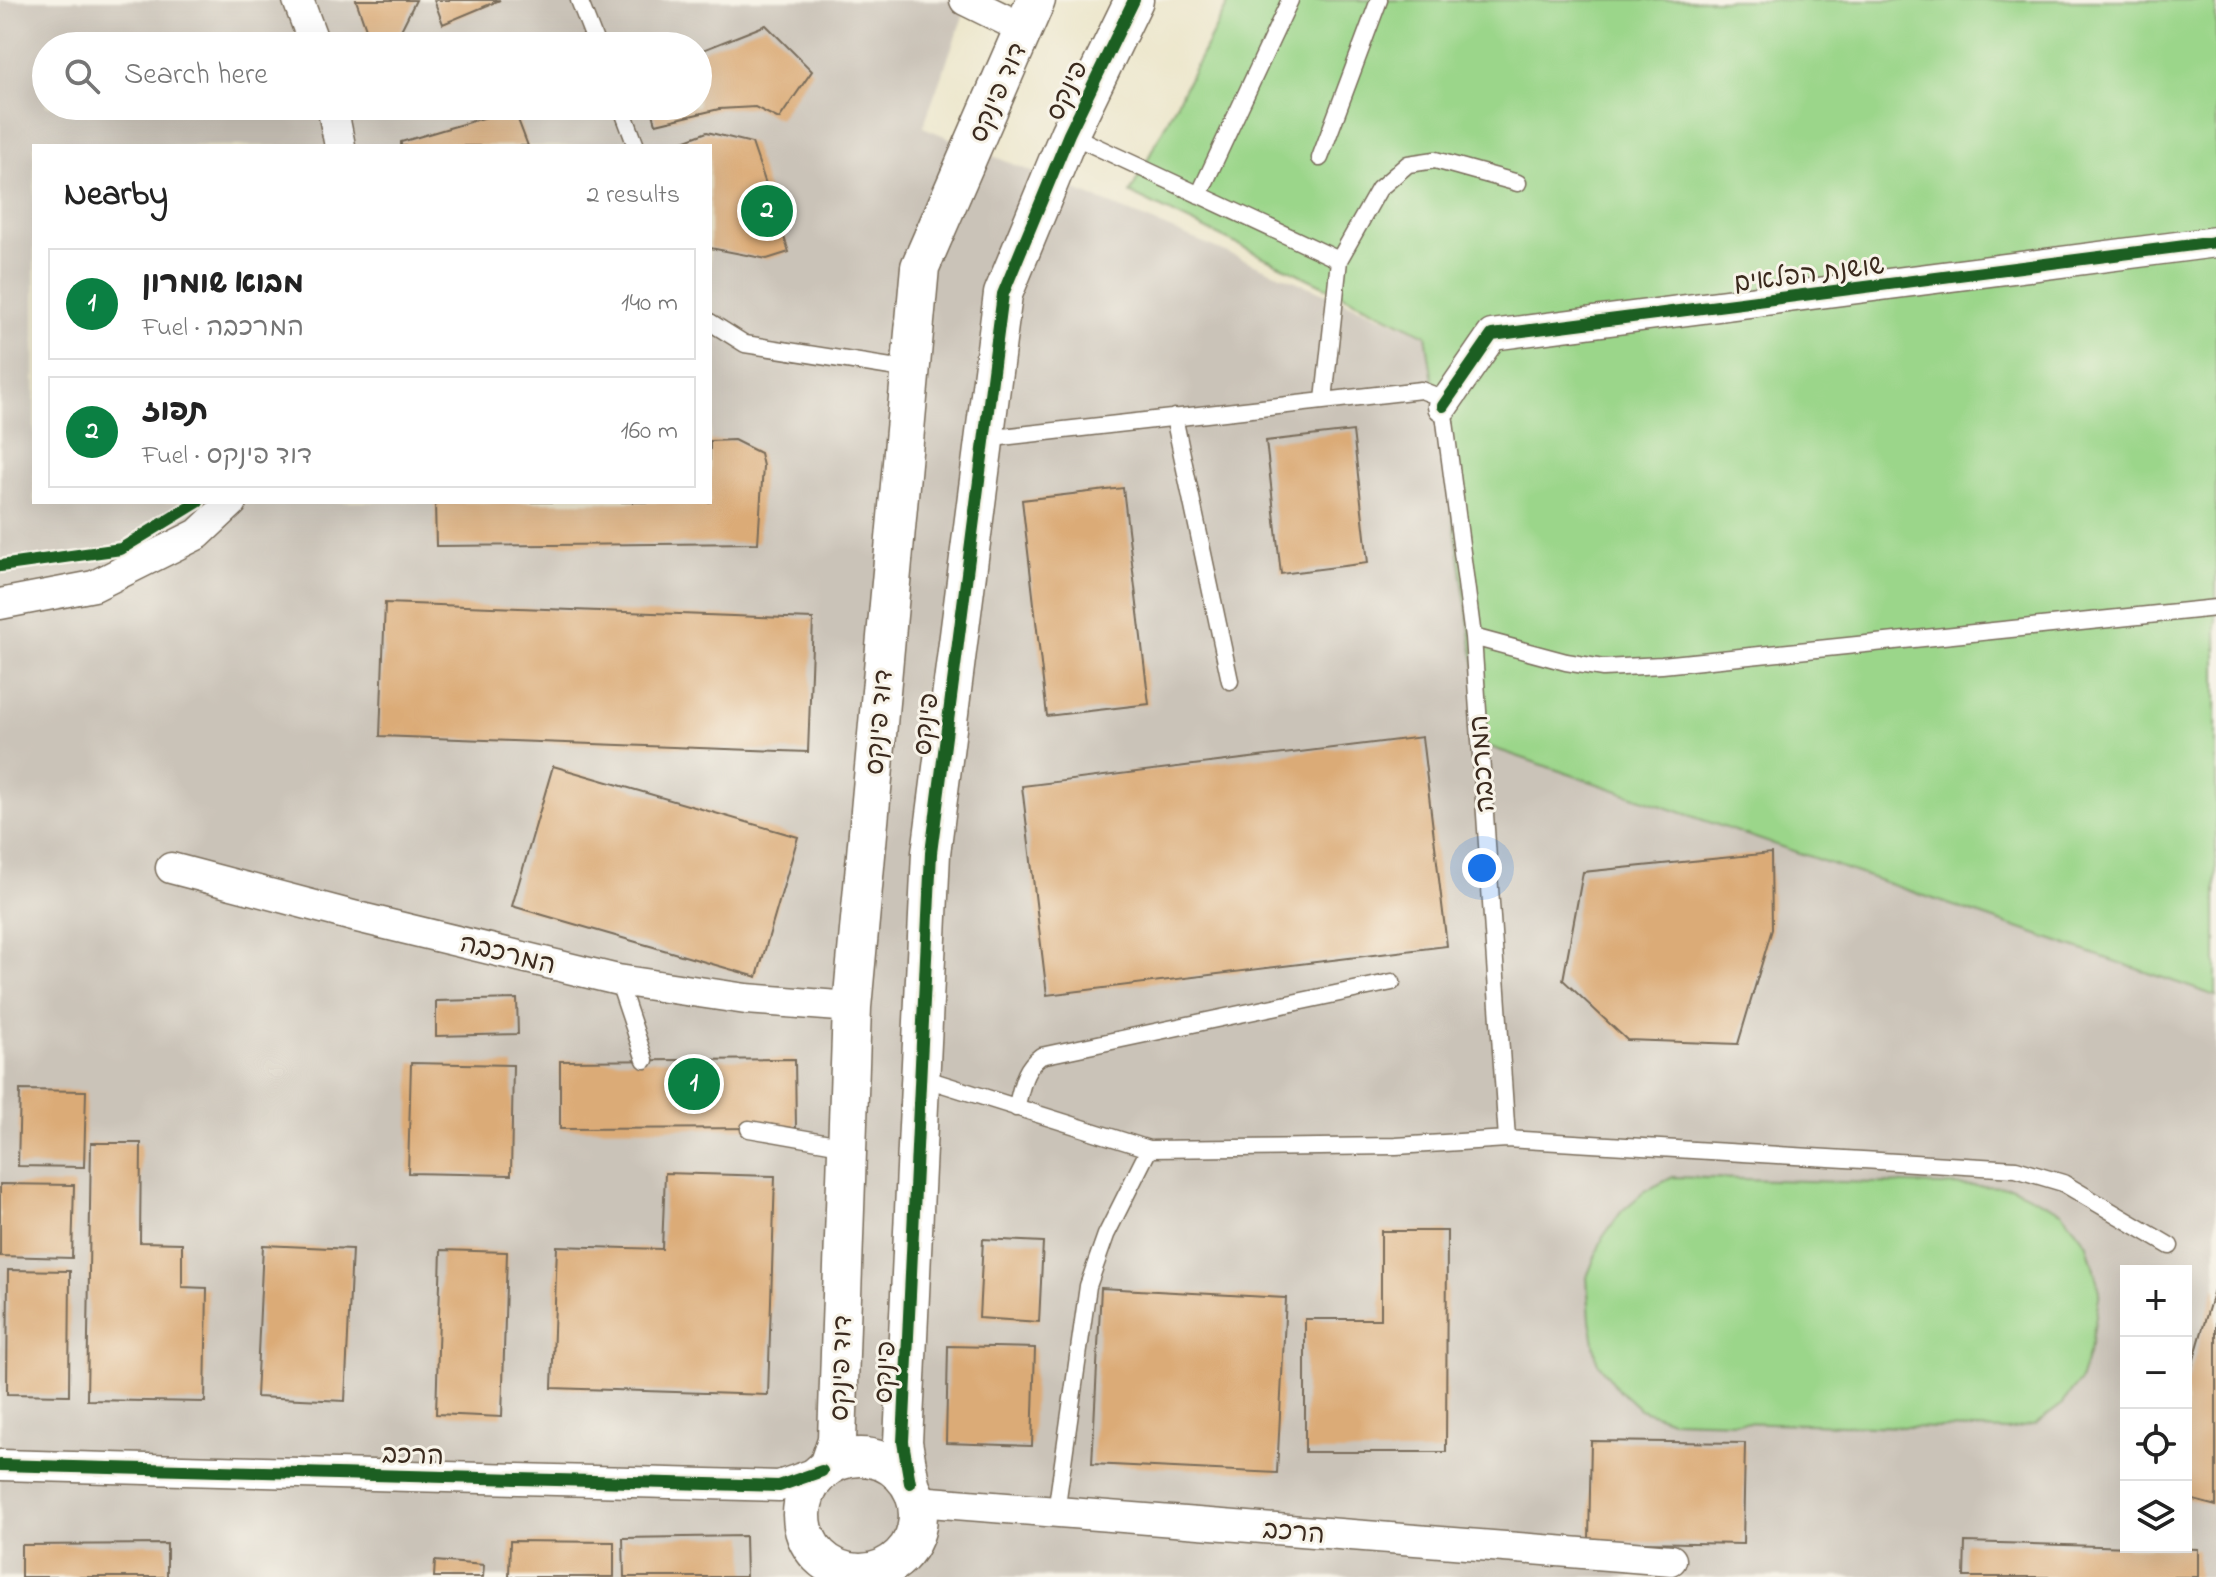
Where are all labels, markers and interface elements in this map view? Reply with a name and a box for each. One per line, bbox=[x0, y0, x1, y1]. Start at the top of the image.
search box bbox=[32, 32, 712, 120]
street label: דוד פינקס bbox=[961, 37, 1039, 149]
icon: search bbox=[60, 54, 104, 98]
text: Search here bbox=[124, 54, 268, 98]
street label: פינקס bbox=[1038, 55, 1100, 128]
text: Nearby bbox=[64, 171, 168, 221]
text: 2 results bbox=[587, 177, 680, 215]
pin: 2 bbox=[741, 181, 793, 241]
street label: שושנת הפלאים bbox=[1732, 248, 1887, 304]
text: מבוא שומרון bbox=[142, 263, 304, 307]
text: 1 bbox=[88, 285, 96, 323]
text: 140 m bbox=[621, 285, 678, 323]
text: Fuel · המרכבה bbox=[142, 310, 304, 348]
text: תפוז bbox=[142, 391, 208, 435]
text: 2 bbox=[86, 413, 98, 451]
text: 160 m bbox=[620, 413, 678, 451]
text: Fuel · דוד פינקס bbox=[142, 438, 312, 476]
street label: דוד פינקס bbox=[857, 668, 905, 777]
street label: פינקס bbox=[905, 691, 951, 758]
street label: המרכבה bbox=[1462, 714, 1506, 814]
your location bbox=[1462, 848, 1502, 888]
street label: המרכבה bbox=[455, 926, 559, 986]
pin: 1 bbox=[668, 1054, 720, 1114]
map controls bbox=[2120, 1265, 2192, 1553]
button: + bbox=[2120, 1265, 2192, 1337]
street label: דוד פינקס bbox=[822, 1315, 864, 1422]
button: − bbox=[2120, 1337, 2192, 1409]
street label: פינקס bbox=[866, 1340, 908, 1404]
button: locate bbox=[2120, 1409, 2192, 1481]
street label: הרכב bbox=[381, 1437, 445, 1477]
button: layers bbox=[2120, 1481, 2192, 1553]
street label: הרכב bbox=[1261, 1512, 1326, 1556]

